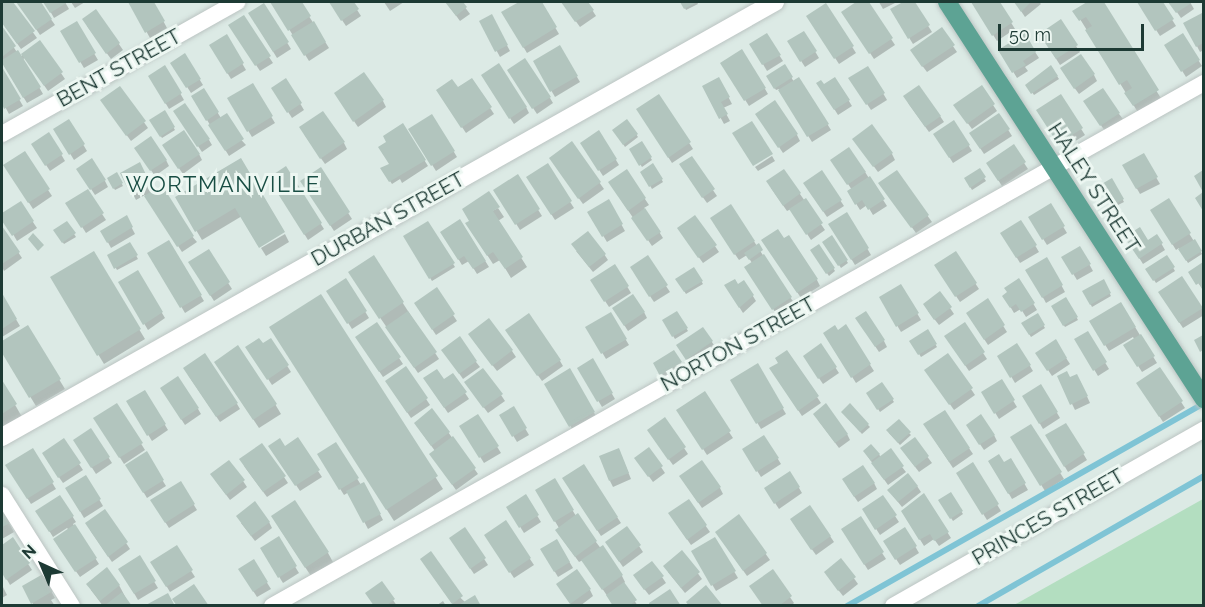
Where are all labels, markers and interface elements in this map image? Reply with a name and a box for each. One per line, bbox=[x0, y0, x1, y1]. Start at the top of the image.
scale bar bbox=[1001, 12, 1146, 50]
street label: BENT STREET bbox=[52, 23, 186, 113]
text: 50 m bbox=[1009, 24, 1051, 45]
street label: HALEY STREET bbox=[1042, 118, 1146, 258]
street label: DURBAN STREET bbox=[307, 166, 469, 272]
district label: WORTMANVILLE bbox=[125, 172, 321, 198]
street label: NORTON STREET bbox=[656, 291, 820, 397]
street label: PRINCES STREET bbox=[968, 463, 1128, 571]
north arrow bbox=[12, 535, 72, 595]
text: N bbox=[18, 541, 40, 563]

